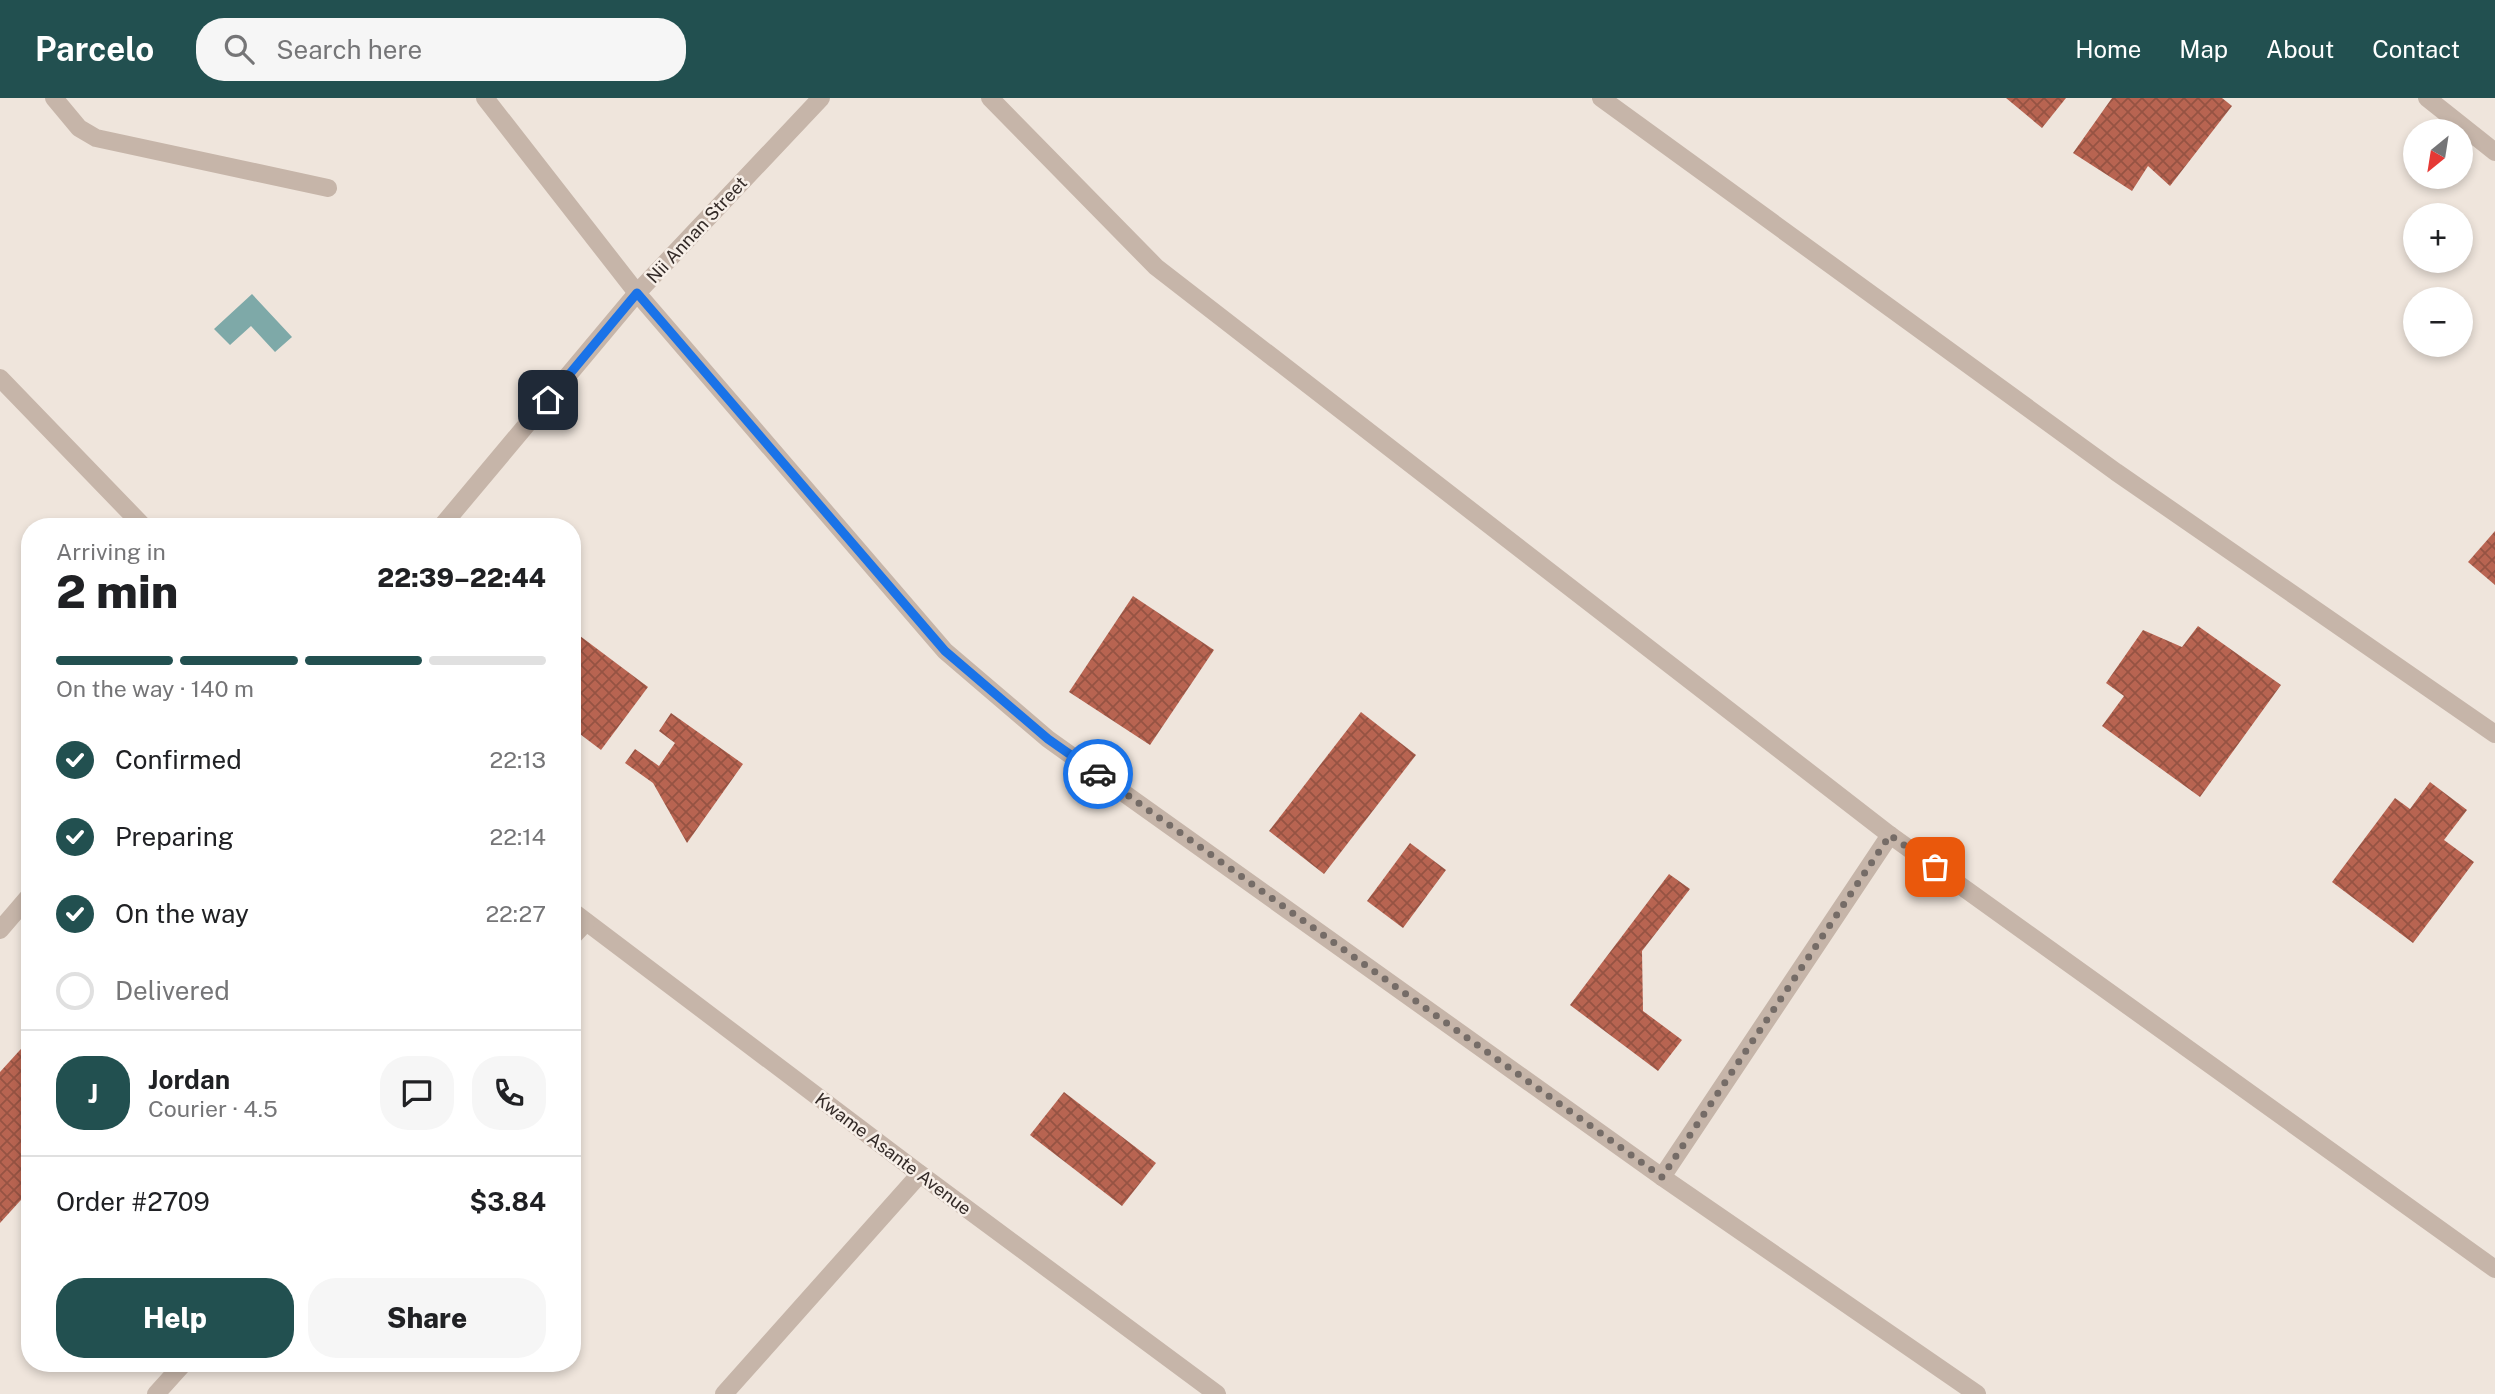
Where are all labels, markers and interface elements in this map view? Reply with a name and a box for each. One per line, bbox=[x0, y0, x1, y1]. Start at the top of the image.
search box bbox=[196, 18, 686, 81]
text: Parcelo bbox=[35, 30, 154, 68]
icon: search bbox=[220, 30, 258, 68]
text: Search here bbox=[276, 34, 422, 65]
text: Home bbox=[2075, 35, 2141, 63]
text: Map bbox=[2179, 35, 2228, 63]
text: About bbox=[2266, 35, 2334, 63]
text: Contact bbox=[2372, 35, 2460, 63]
north arrow bbox=[2403, 119, 2473, 189]
map controls bbox=[2403, 119, 2473, 357]
street label: Nii Annan Street bbox=[642, 172, 751, 287]
button: + bbox=[2403, 203, 2473, 273]
button: − bbox=[2403, 287, 2473, 357]
pin bbox=[518, 370, 578, 430]
icon: home bbox=[529, 381, 567, 419]
text: Arriving in bbox=[56, 538, 166, 565]
text: 22:39–22:44 bbox=[377, 562, 546, 593]
text: 2 min bbox=[56, 564, 178, 618]
text: On the way · 140 m bbox=[56, 675, 254, 702]
courier bbox=[1063, 739, 1133, 809]
icon: check bbox=[56, 741, 94, 779]
text: Confirmed bbox=[115, 744, 242, 775]
text: 22:13 bbox=[490, 746, 546, 773]
icon: car bbox=[1079, 755, 1117, 793]
icon: check bbox=[56, 818, 94, 856]
text: Preparing bbox=[115, 821, 234, 852]
text: 22:14 bbox=[490, 823, 546, 850]
pin bbox=[1905, 837, 1965, 897]
icon: bag bbox=[1916, 848, 1954, 886]
icon: check bbox=[56, 895, 94, 933]
text: On the way bbox=[115, 898, 249, 929]
text: 22:27 bbox=[485, 900, 546, 927]
text: Delivered bbox=[115, 975, 230, 1006]
button: chat bbox=[380, 1056, 454, 1130]
button: phone bbox=[472, 1056, 546, 1130]
text: Jordan bbox=[148, 1064, 230, 1095]
text: J bbox=[88, 1078, 98, 1109]
street label: Kwame Asante Avenue bbox=[811, 1088, 975, 1219]
text: Courier · 4.5 bbox=[148, 1095, 278, 1122]
text: Order #2709 bbox=[56, 1186, 210, 1217]
text: $3.84 bbox=[470, 1186, 546, 1217]
button: Help bbox=[56, 1278, 294, 1358]
button: Share bbox=[308, 1278, 546, 1358]

